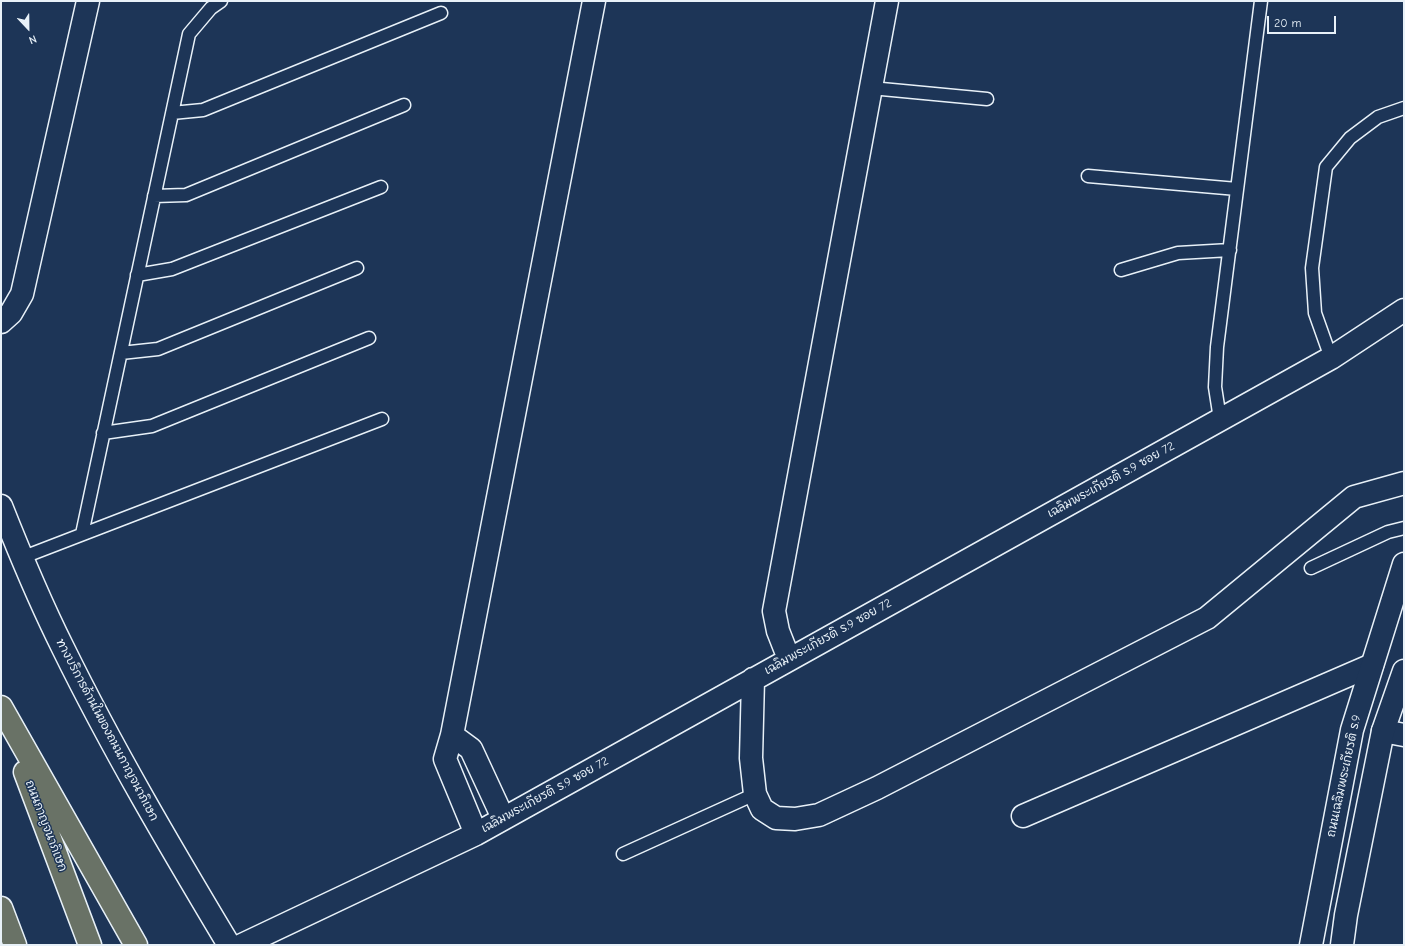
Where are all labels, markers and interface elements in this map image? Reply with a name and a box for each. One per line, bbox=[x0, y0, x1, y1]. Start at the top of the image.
north arrow bbox=[8, 8, 48, 48]
scale bar bbox=[1269, 8, 1338, 34]
text: 20 m bbox=[1274, 16, 1302, 30]
text: N bbox=[27, 32, 38, 47]
street label: เฉลิมพระเกียรติ ร.9 ซอย 72 bbox=[1045, 439, 1177, 521]
street label: เฉลิมพระเกียรติ ร.9 ซอย 72 bbox=[762, 596, 894, 678]
street label: ทางบริการด้านในของถนนกาญจนาภิเษก bbox=[53, 636, 161, 824]
street label: ถนนเฉลิมพระเกียรติ ร.9 bbox=[1324, 713, 1364, 839]
street label: เฉลิมพระเกียรติ ร.9 ซอย 72 bbox=[479, 754, 611, 836]
street label: ถนนกาญจนาภิเษก bbox=[22, 778, 70, 874]

